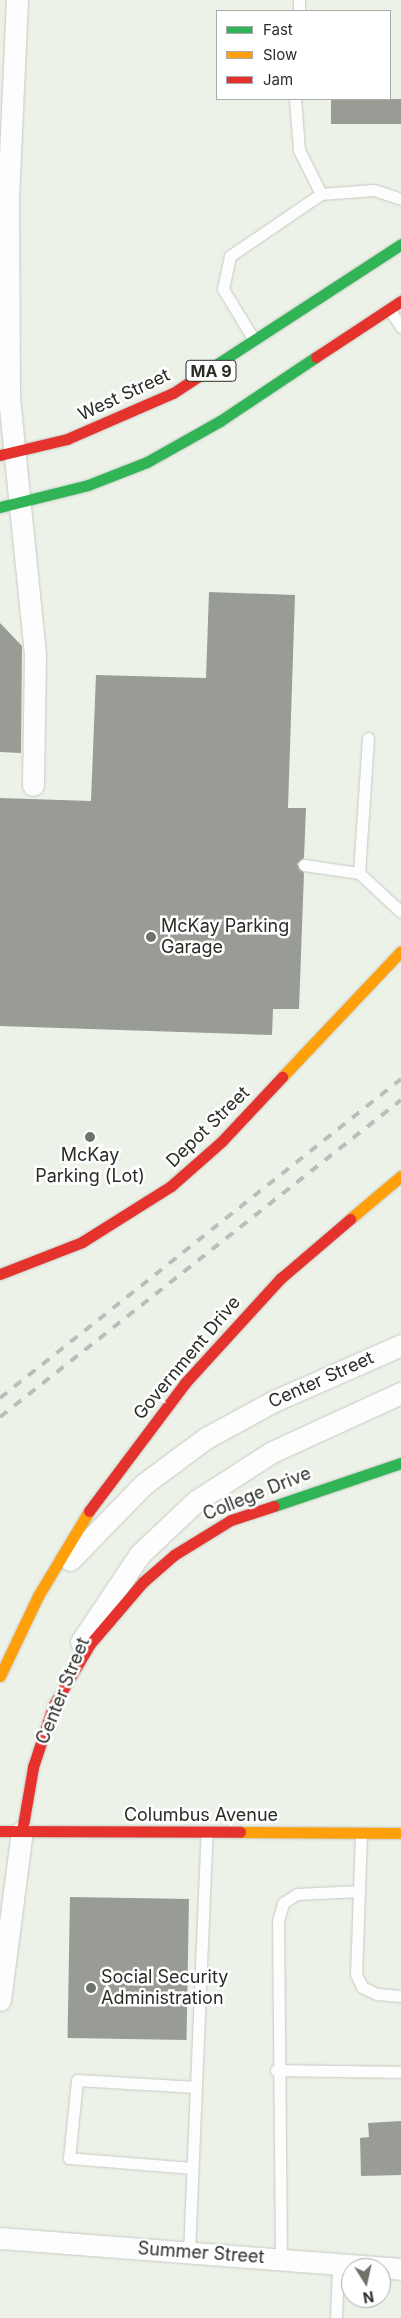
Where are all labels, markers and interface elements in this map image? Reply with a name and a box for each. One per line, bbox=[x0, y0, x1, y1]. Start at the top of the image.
legend bbox=[216, 10, 391, 100]
text: Fast bbox=[263, 20, 293, 39]
text: Slow bbox=[263, 45, 297, 64]
text: Jam bbox=[263, 70, 293, 89]
road number: MA 9 bbox=[185, 358, 237, 384]
street label: West Street bbox=[75, 364, 173, 426]
place label: McKay Parking Garage bbox=[161, 916, 289, 959]
marker: McKay Parking Garage bbox=[145, 931, 157, 943]
street label: Depot Street bbox=[162, 1082, 254, 1172]
marker: McKay Parking (Lot) bbox=[84, 1131, 96, 1143]
place label: McKay Parking (Lot) bbox=[35, 1145, 145, 1188]
street label: Government Drive bbox=[129, 1292, 245, 1424]
street label: Center Street bbox=[265, 1347, 377, 1413]
street label: College Drive bbox=[200, 1463, 314, 1525]
street label: Center Street bbox=[32, 1635, 94, 1747]
street label: Columbus Avenue bbox=[124, 1804, 278, 1826]
place label: Social Security Administration bbox=[101, 1967, 228, 2010]
marker: Social Security Administration bbox=[85, 1982, 97, 1994]
street label: Summer Street bbox=[137, 2238, 265, 2268]
north arrow bbox=[341, 2258, 391, 2308]
text: N bbox=[362, 2288, 375, 2307]

